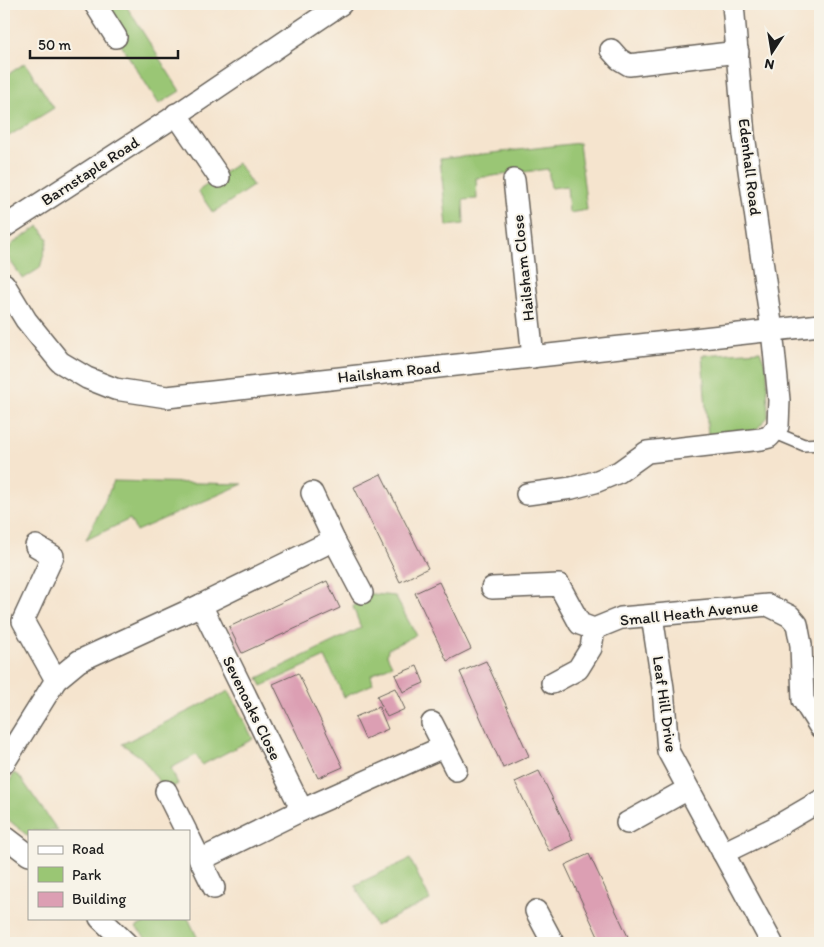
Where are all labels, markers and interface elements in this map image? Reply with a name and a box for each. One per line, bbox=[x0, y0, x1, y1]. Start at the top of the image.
scale bar bbox=[30, 28, 178, 60]
north arrow bbox=[746, 28, 796, 78]
text: 50 m bbox=[38, 36, 71, 54]
text: N bbox=[763, 55, 776, 74]
street label: Edenhall Road bbox=[735, 117, 765, 217]
street label: Barnstaple Road bbox=[38, 132, 143, 210]
street label: Hailsham Close bbox=[508, 214, 538, 322]
street label: Hailsham Road bbox=[337, 357, 442, 387]
street label: Small Heath Avenue bbox=[619, 596, 759, 630]
street label: Sevenoaks Close bbox=[219, 653, 286, 763]
street label: Leaf Hill Drive bbox=[649, 655, 681, 753]
legend bbox=[28, 830, 190, 920]
text: Road bbox=[72, 840, 105, 858]
text: Park bbox=[72, 866, 102, 884]
text: Building bbox=[72, 890, 126, 908]

